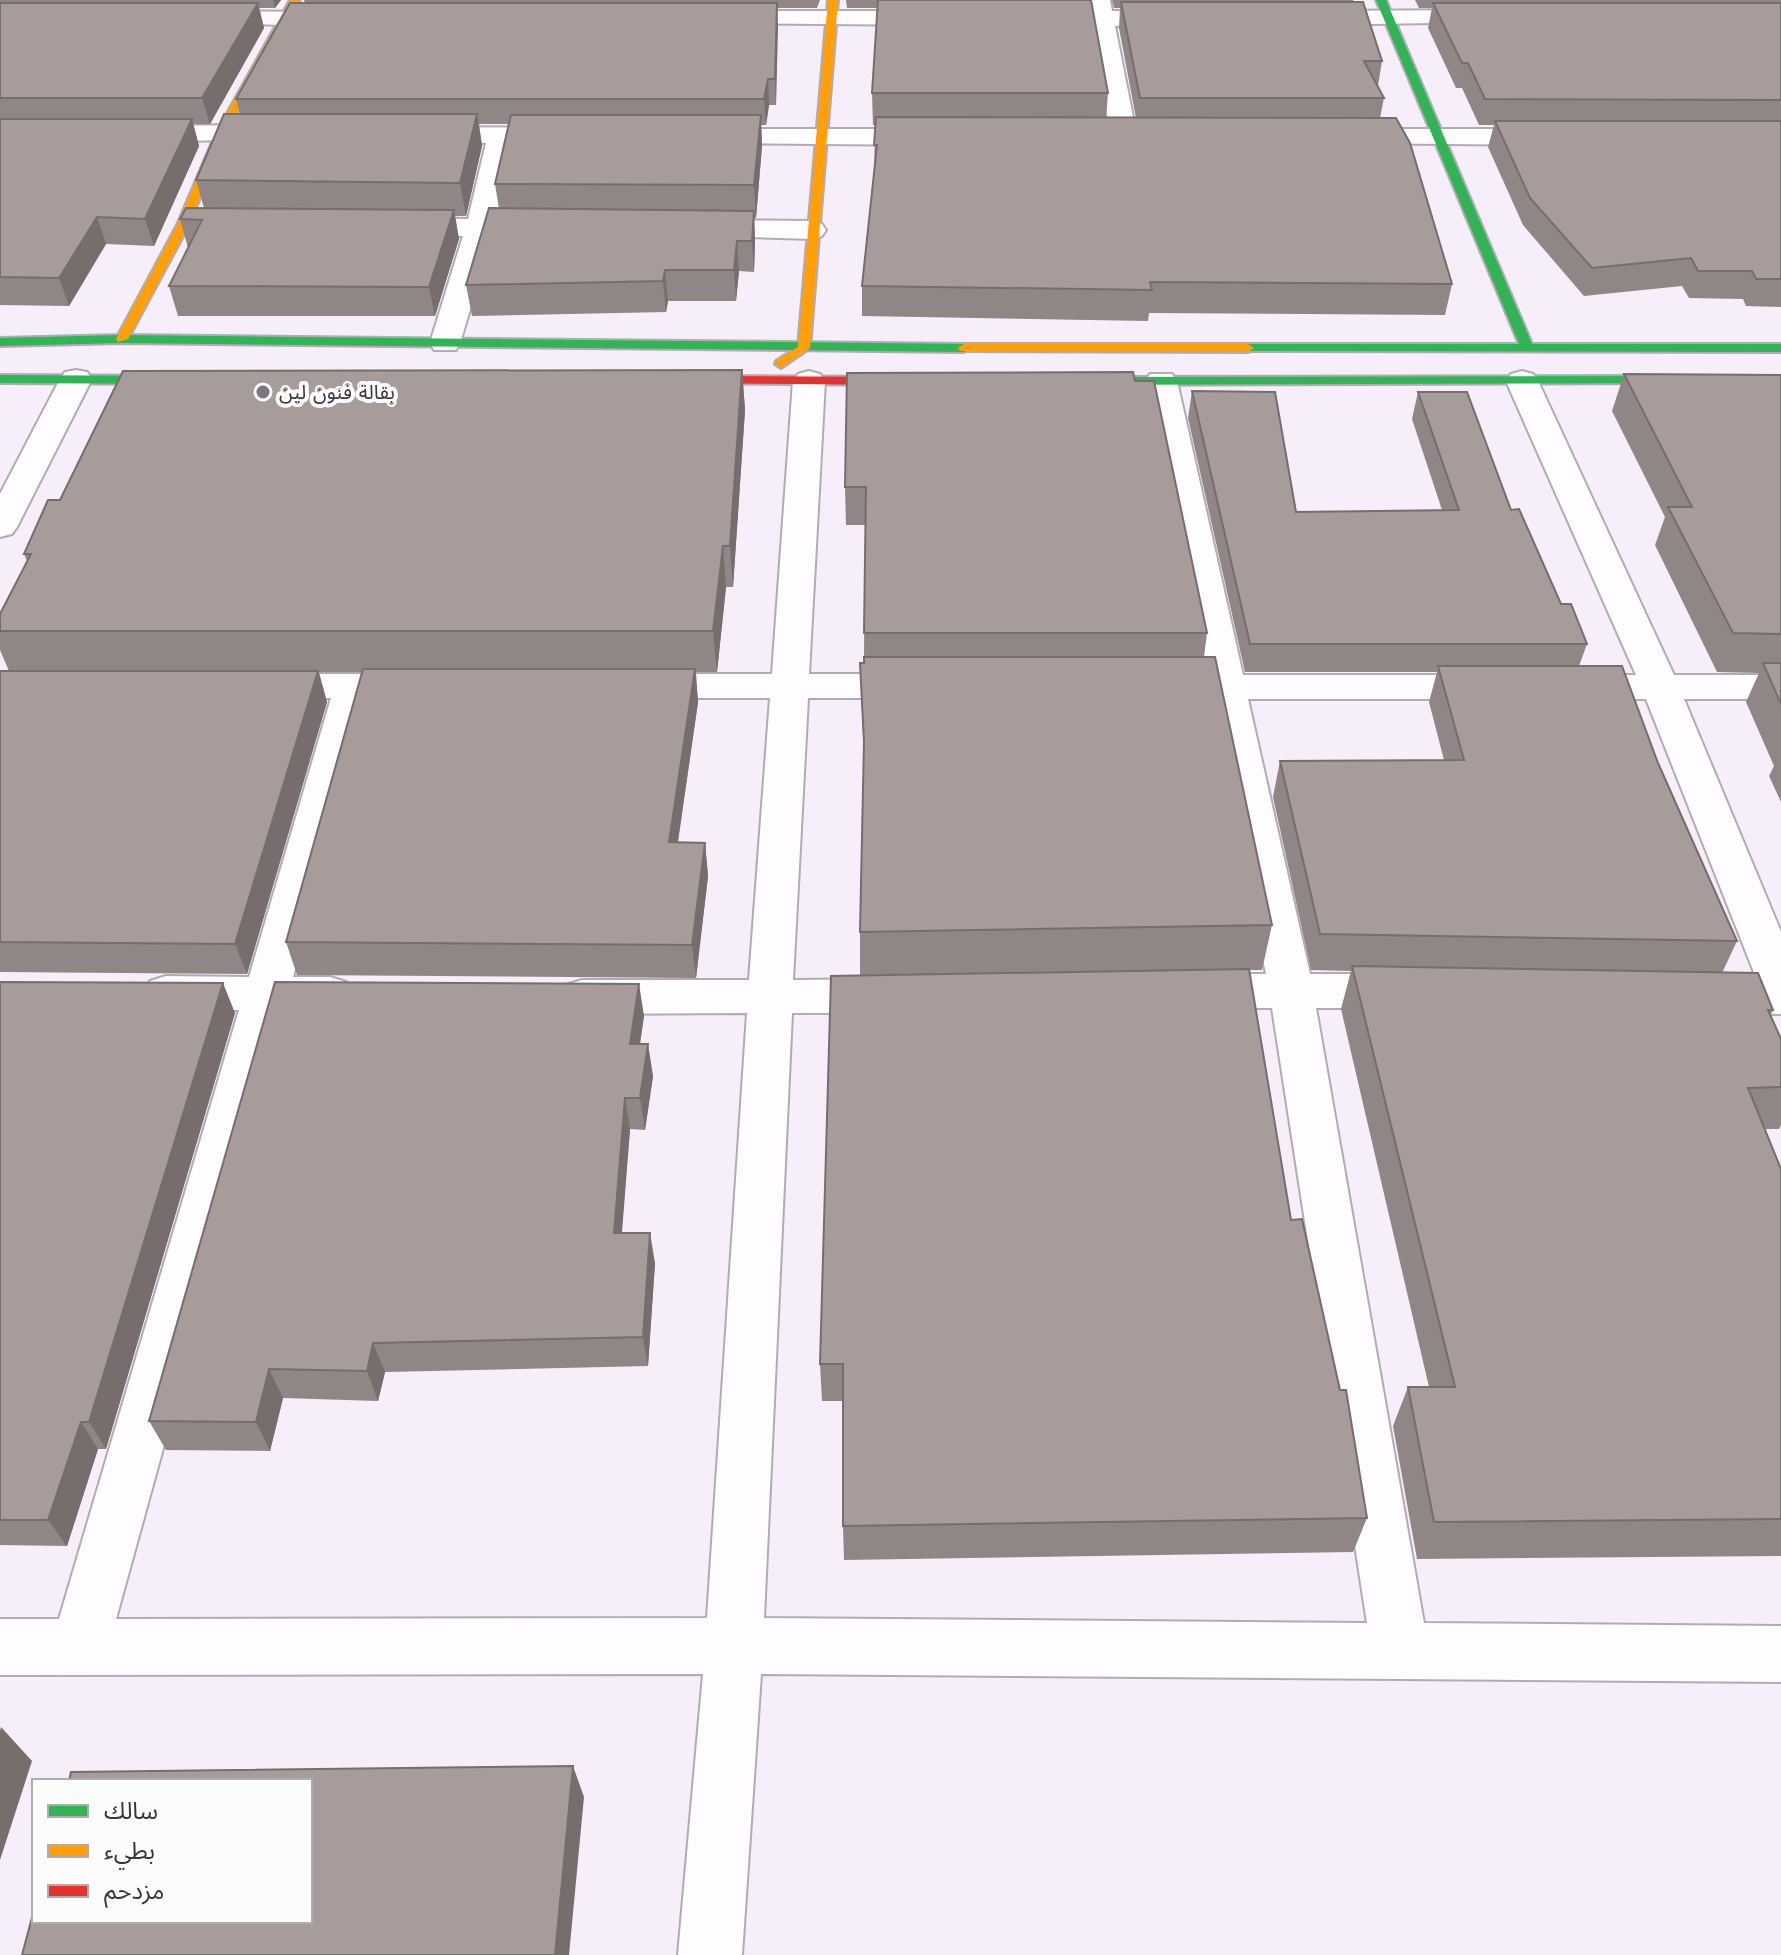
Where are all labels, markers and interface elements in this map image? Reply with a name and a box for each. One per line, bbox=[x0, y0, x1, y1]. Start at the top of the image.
place label: بقالة فنون لين bbox=[279, 380, 395, 404]
marker: بقالة فنون لين bbox=[254, 383, 272, 401]
legend bbox=[32, 1779, 312, 1923]
text: سالك bbox=[104, 1797, 158, 1825]
text: بطيء bbox=[104, 1837, 155, 1870]
text: مزدحم bbox=[104, 1877, 164, 1908]

